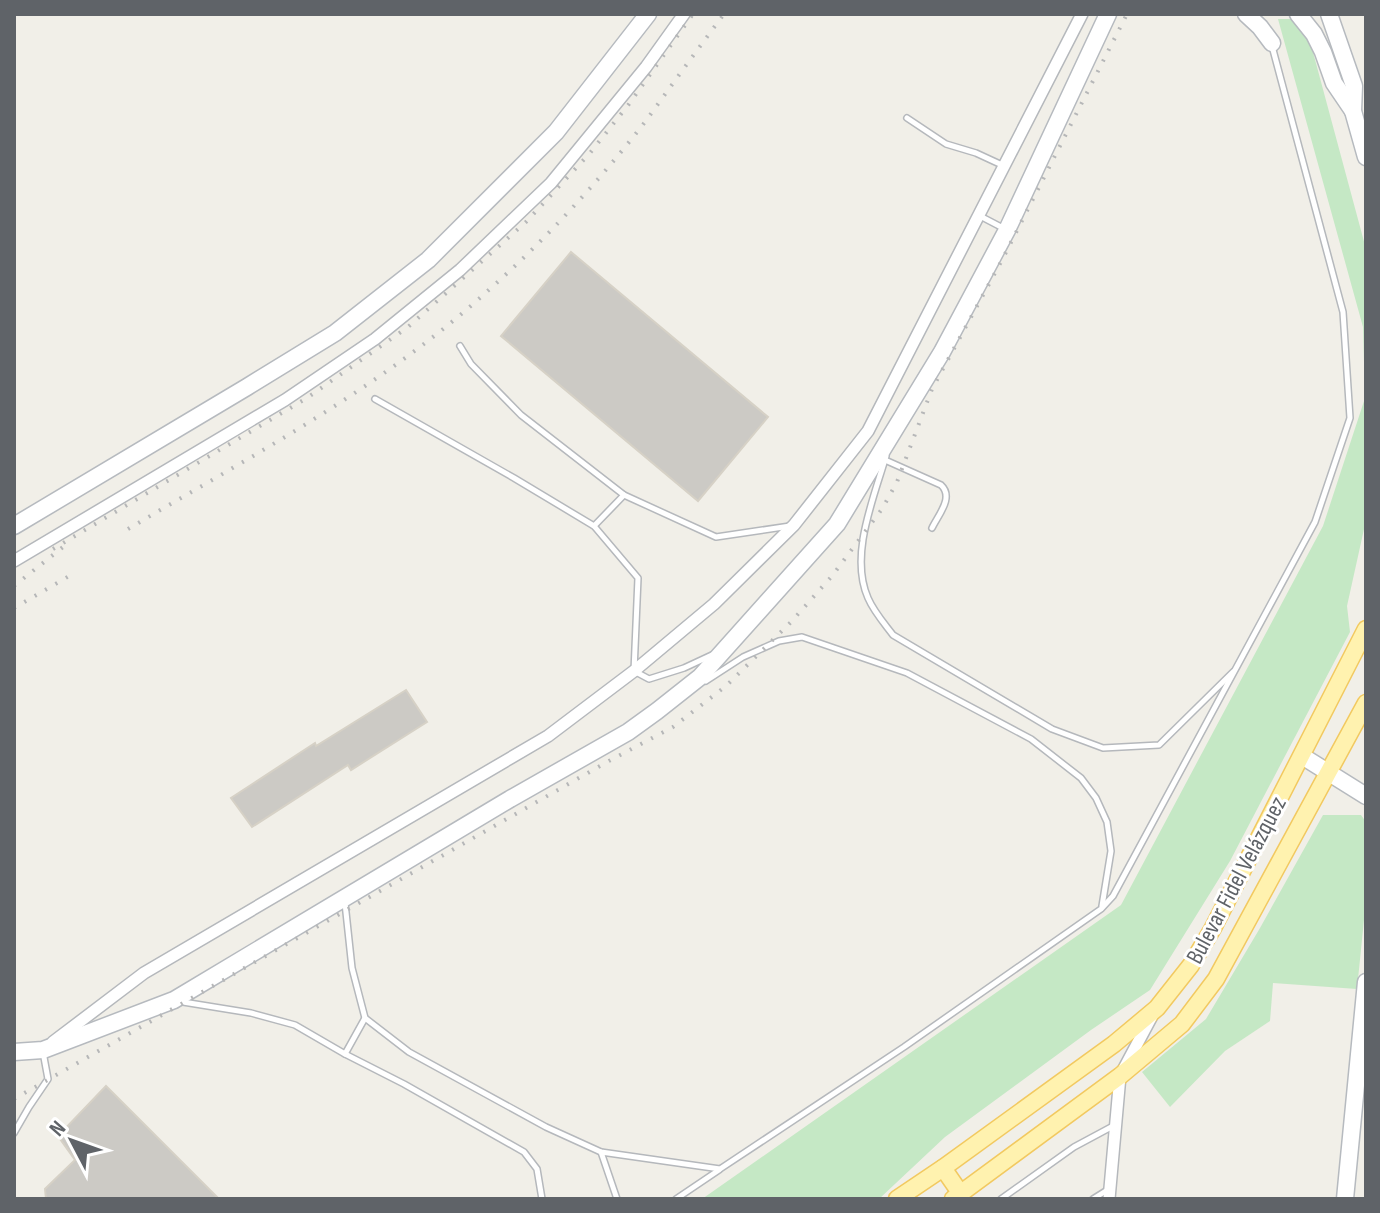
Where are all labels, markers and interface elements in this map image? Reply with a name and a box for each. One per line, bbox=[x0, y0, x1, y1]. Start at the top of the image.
street label: Bulevar Fidel Velázquez bbox=[1180, 791, 1293, 969]
north arrow bbox=[32, 1101, 112, 1181]
text: N bbox=[44, 1116, 72, 1142]

